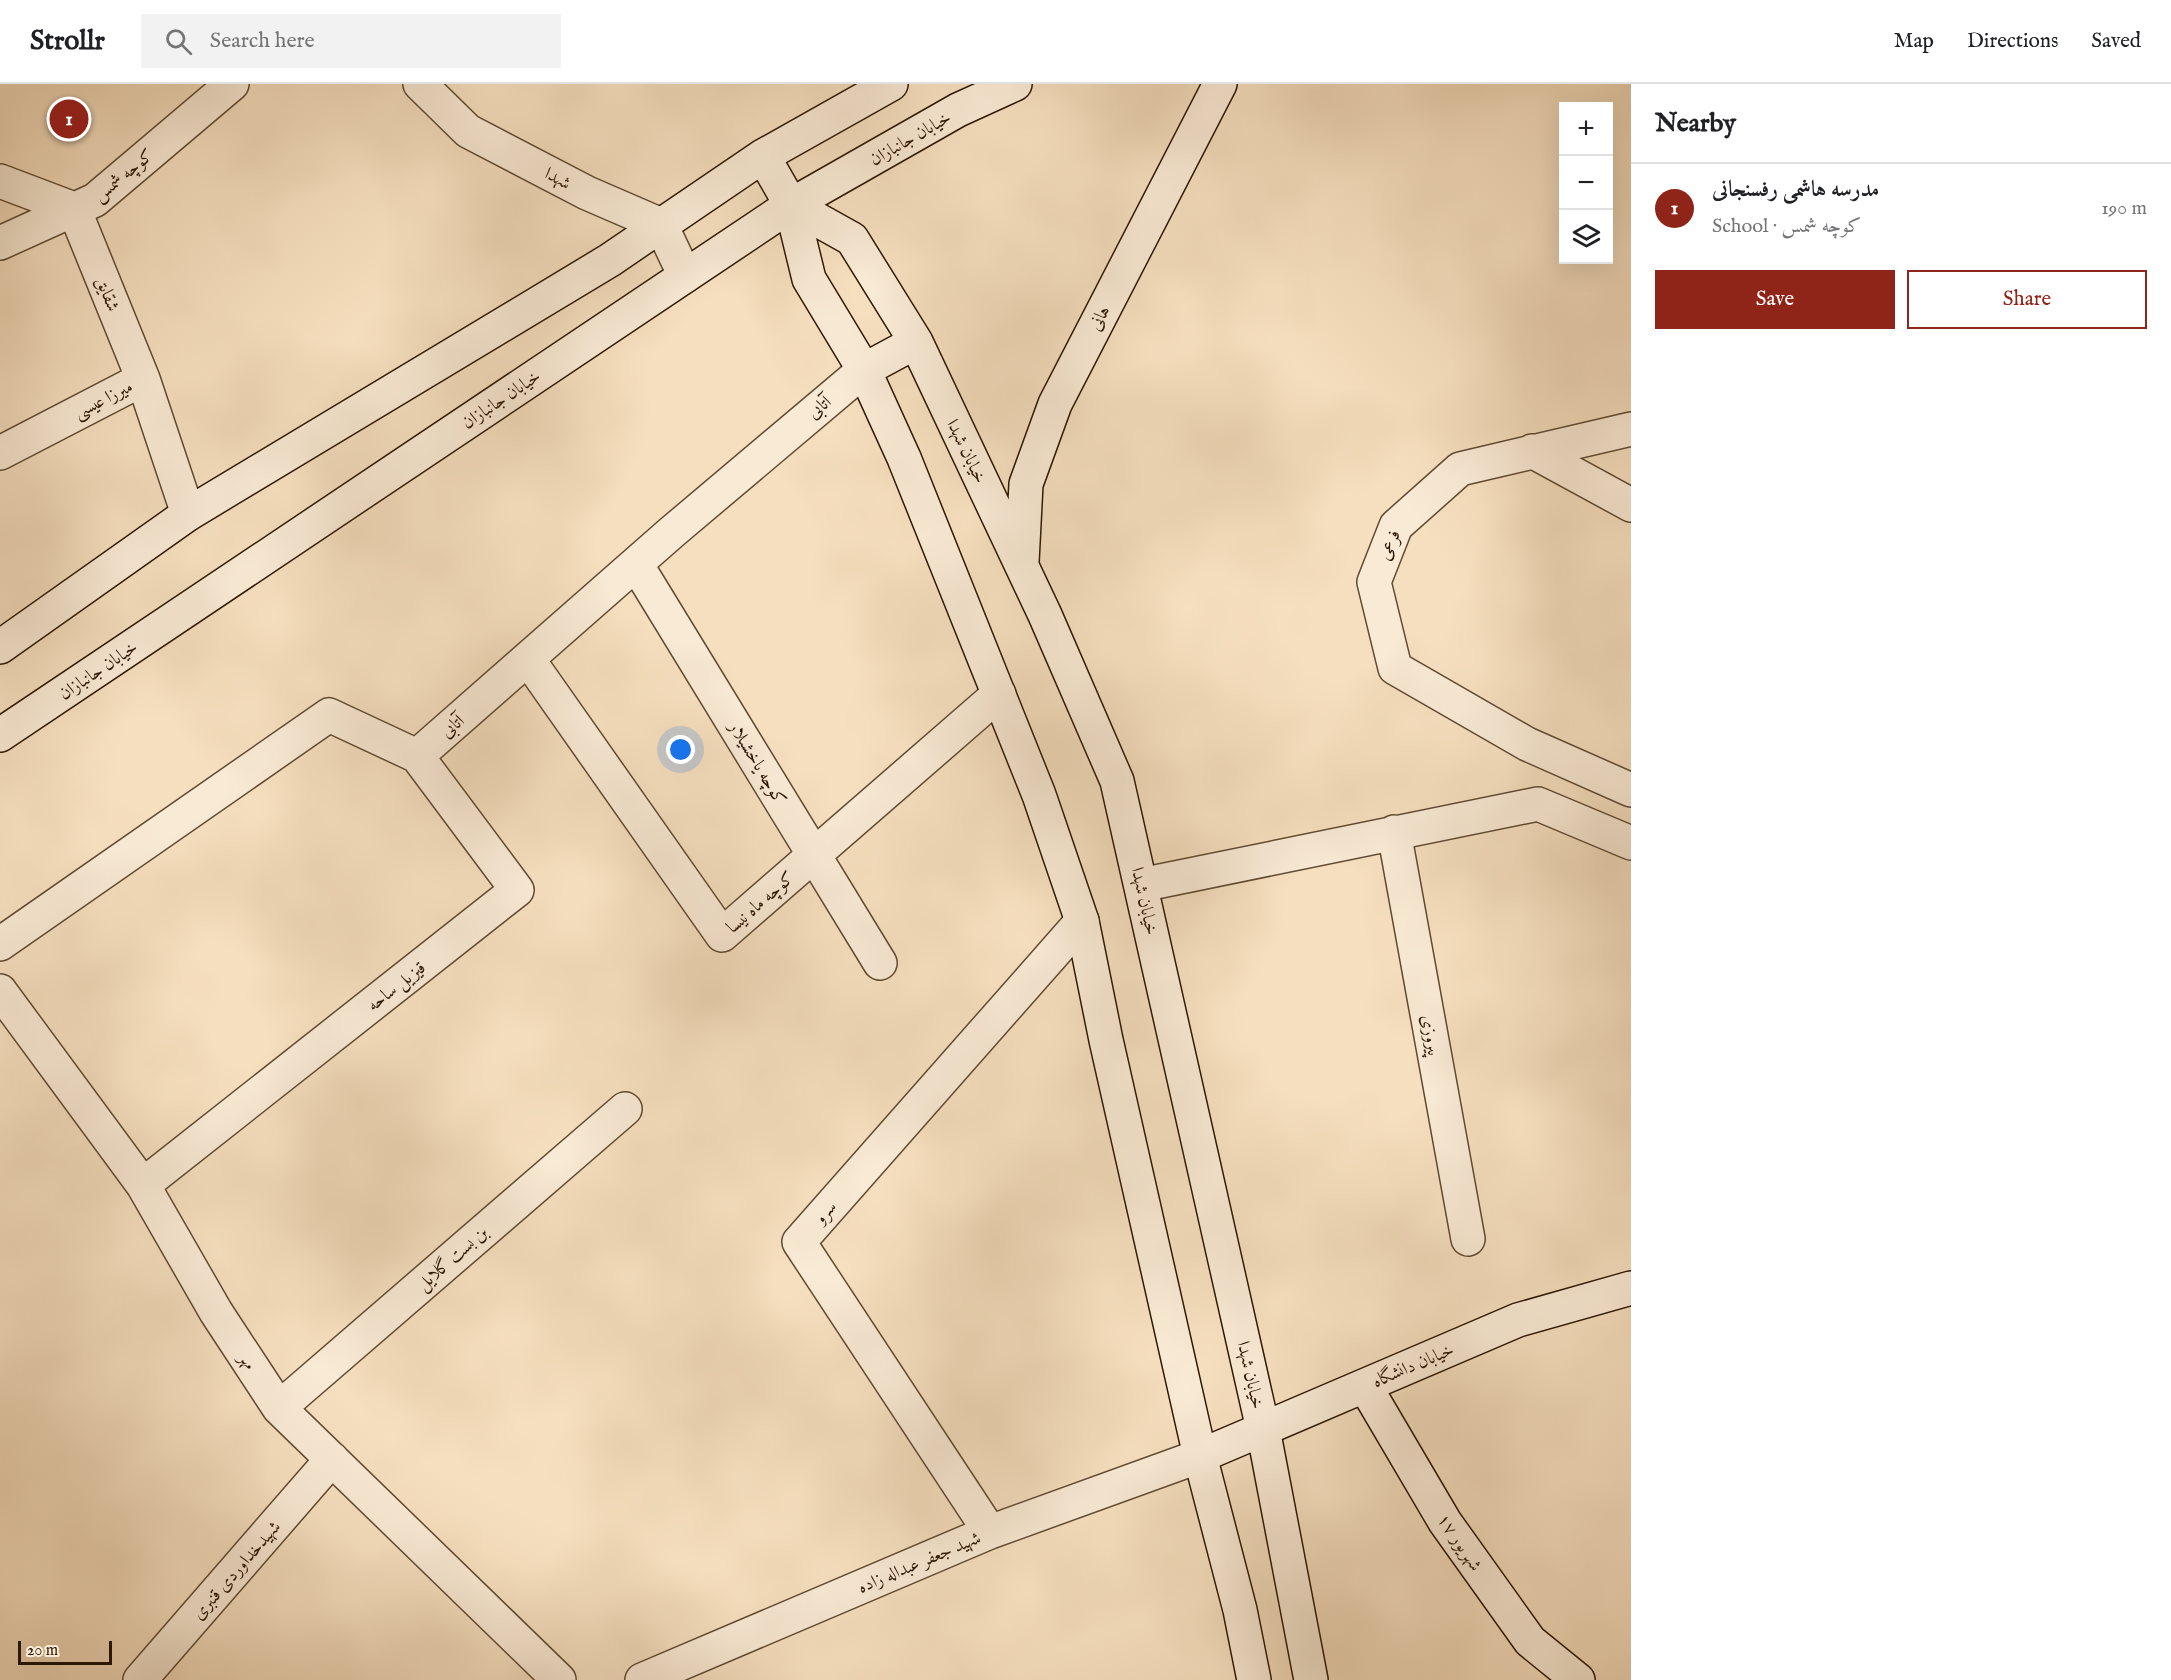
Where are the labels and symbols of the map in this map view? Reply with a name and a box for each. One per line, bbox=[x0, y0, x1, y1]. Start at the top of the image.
pin: 1 bbox=[50, 96, 88, 141]
street label: خیابان جانبازان bbox=[866, 107, 956, 172]
street label: کوچه شمس bbox=[89, 145, 159, 208]
street label: شهدا bbox=[540, 163, 575, 196]
street label: شقایق bbox=[89, 274, 124, 315]
street label: هانی bbox=[1084, 302, 1116, 335]
street label: خیابان جانبازان bbox=[458, 365, 546, 435]
street label: میرزا عیسی bbox=[70, 376, 137, 425]
street label: آتابی bbox=[803, 390, 838, 425]
street label: خیابان شهدا bbox=[940, 416, 991, 488]
street label: فرعی bbox=[1374, 527, 1407, 564]
street label: خیابان جانبازان bbox=[55, 636, 143, 706]
street label: آتابی bbox=[436, 709, 471, 744]
street label: کوچه یاخشیلار bbox=[722, 716, 791, 810]
your location bbox=[666, 735, 695, 764]
street label: خیابان شهدا bbox=[1125, 865, 1162, 938]
street label: کوچه ماه نیسا bbox=[722, 867, 800, 939]
street label: قیزیل ساحه bbox=[363, 957, 431, 1017]
street label: پیروزی bbox=[1415, 1013, 1445, 1059]
street label: سرو bbox=[808, 1197, 842, 1231]
street label: بن بست گلایل bbox=[412, 1221, 494, 1297]
street label: خیابان دانشگاه bbox=[1369, 1337, 1458, 1394]
street label: خیابان شهدا bbox=[1231, 1339, 1268, 1412]
street label: مهر bbox=[232, 1347, 261, 1375]
street label: ۱۷ شهریور bbox=[1431, 1510, 1486, 1576]
street label: شهیدخداوردی قنبری bbox=[188, 1517, 287, 1625]
street label: شهید جعفر عبداله زاده bbox=[855, 1527, 985, 1600]
scale bar bbox=[18, 1638, 112, 1666]

